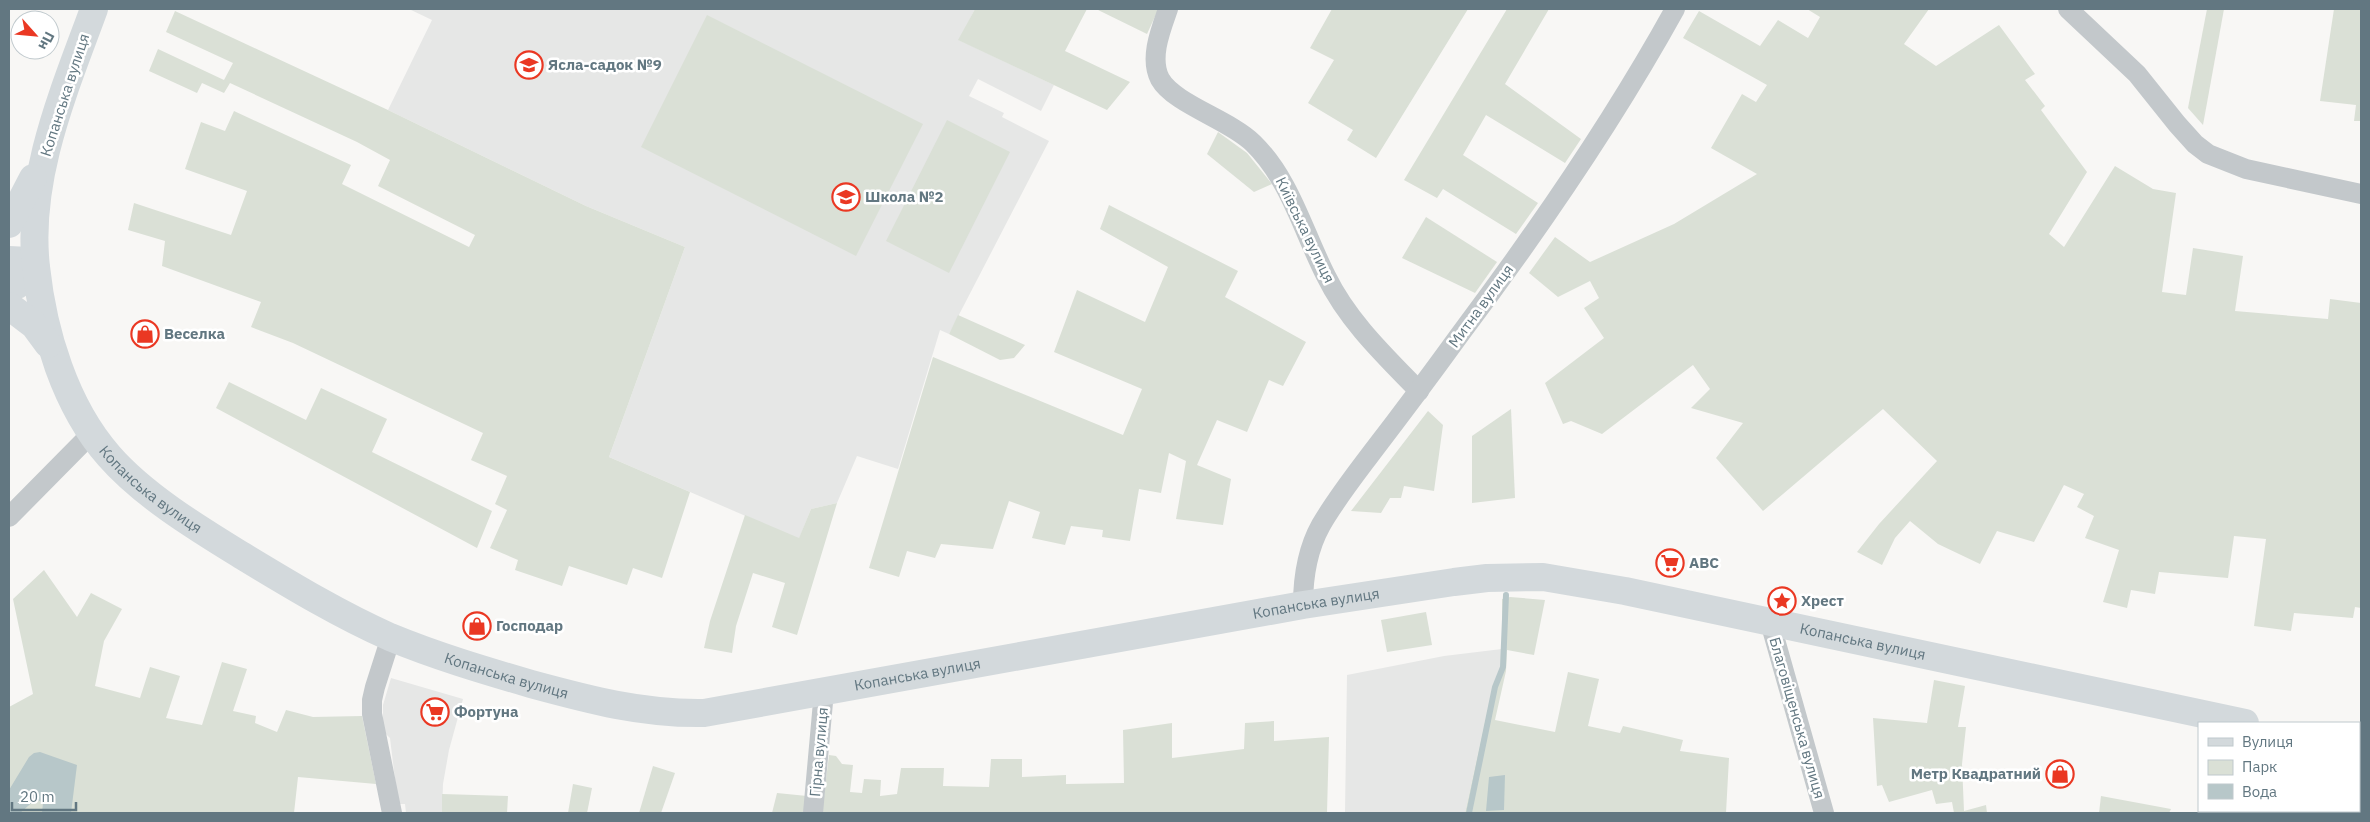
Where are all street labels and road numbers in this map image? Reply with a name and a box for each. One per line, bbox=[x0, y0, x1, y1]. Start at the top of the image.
street label: Копанська вулиця bbox=[36, 31, 93, 159]
street label: Київська вулиця bbox=[1272, 174, 1339, 286]
street label: Митна вулиця bbox=[1444, 260, 1517, 351]
street label: Копанська вулиця bbox=[95, 441, 206, 537]
street label: Копанська вулиця bbox=[1251, 583, 1381, 623]
street label: Копанська вулиця bbox=[1798, 618, 1928, 664]
street label: Благовіщенська вулиця bbox=[1765, 635, 1830, 801]
street label: Копанська вулиця bbox=[442, 648, 570, 703]
street label: Копанська вулиця bbox=[852, 653, 982, 695]
street label: Гірна вулиця bbox=[805, 706, 832, 798]

